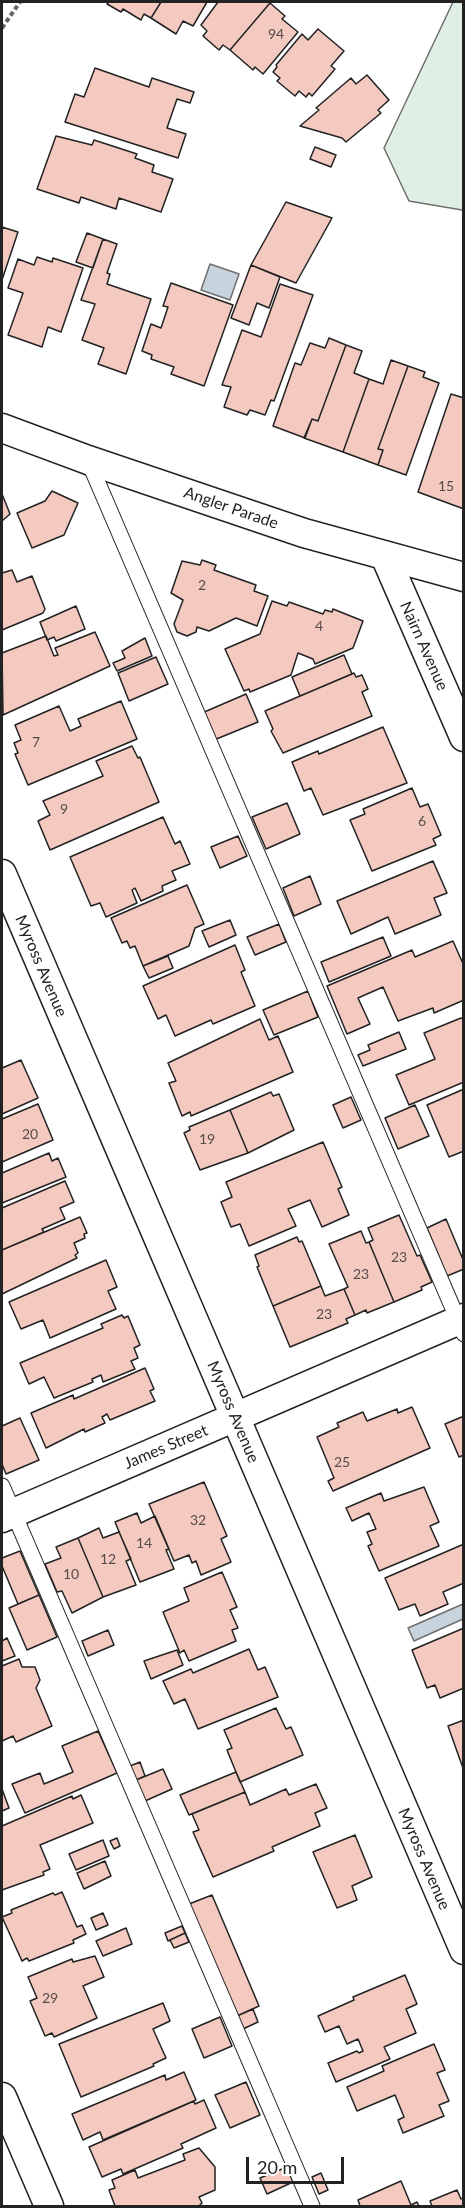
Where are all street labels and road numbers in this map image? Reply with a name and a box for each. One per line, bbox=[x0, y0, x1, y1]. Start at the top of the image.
street label: Angler Parade bbox=[181, 483, 281, 533]
street label: Nairn Avenue bbox=[396, 598, 452, 694]
street label: Myross Avenue bbox=[11, 912, 71, 1020]
street label: Myross Avenue bbox=[203, 1358, 263, 1466]
street label: James Street bbox=[121, 1421, 211, 1473]
street label: Myross Avenue bbox=[394, 1805, 454, 1913]

